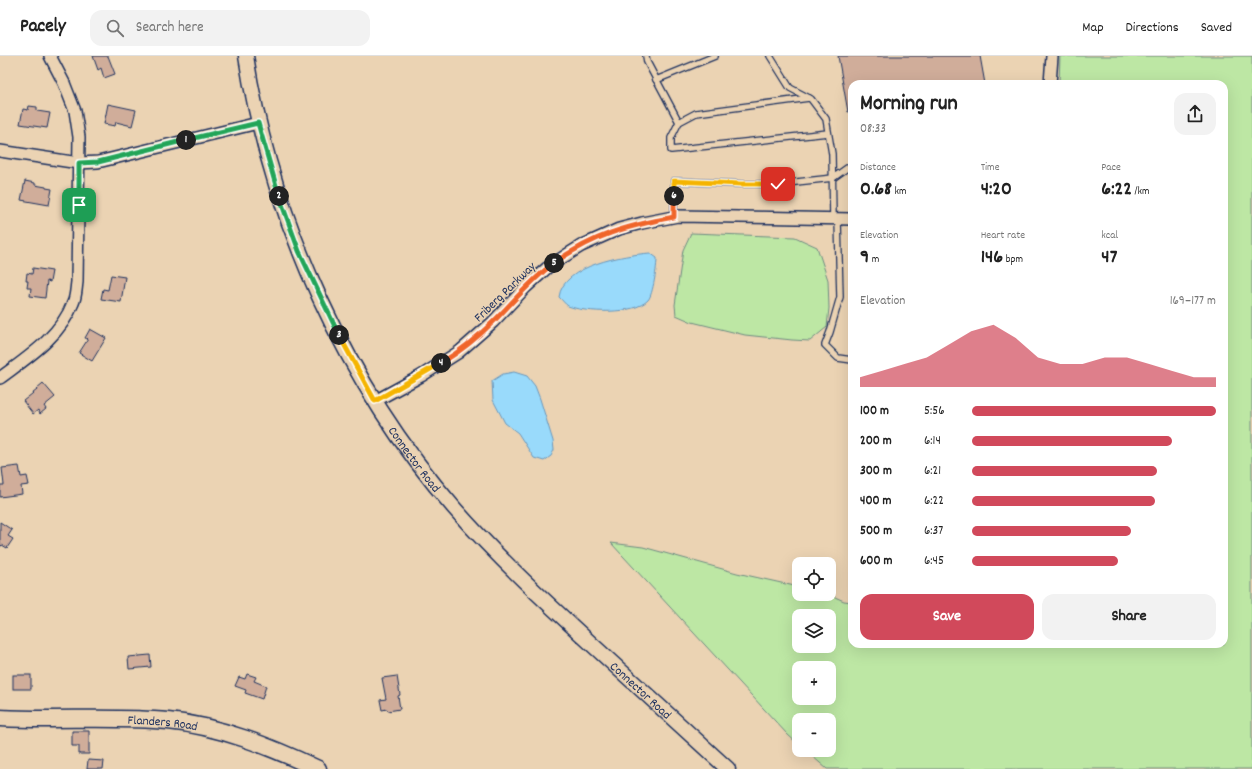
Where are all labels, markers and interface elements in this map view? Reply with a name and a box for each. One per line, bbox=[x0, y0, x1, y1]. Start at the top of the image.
search box bbox=[90, 10, 370, 46]
text: Pacely bbox=[20, 14, 66, 41]
icon: search bbox=[104, 17, 126, 39]
text: Search here bbox=[136, 17, 204, 39]
text: Map bbox=[1082, 18, 1104, 38]
text: Directions bbox=[1126, 18, 1179, 38]
text: Saved bbox=[1201, 18, 1232, 38]
text: Morning run bbox=[860, 89, 958, 120]
button: share bbox=[1174, 93, 1216, 135]
text: 08:33 bbox=[860, 120, 886, 139]
pin: 1 bbox=[176, 130, 196, 150]
text: 1 bbox=[185, 132, 187, 148]
text: Distance bbox=[860, 160, 896, 176]
text: Time bbox=[981, 160, 999, 176]
text: Pace bbox=[1101, 160, 1121, 176]
pin bbox=[761, 167, 795, 201]
icon: check bbox=[767, 173, 789, 195]
text: 0.68 bbox=[860, 176, 892, 204]
text: 4:20 bbox=[981, 176, 1012, 204]
text: 6:22 bbox=[1101, 176, 1132, 204]
text: km bbox=[892, 184, 907, 200]
text: /km bbox=[1132, 184, 1150, 200]
pin: 2 bbox=[269, 186, 289, 206]
pin: 6 bbox=[664, 186, 684, 206]
pin bbox=[62, 188, 96, 222]
text: 2 bbox=[277, 188, 281, 204]
text: 6 bbox=[671, 188, 677, 204]
icon: arrive bbox=[68, 194, 90, 216]
text: Elevation bbox=[860, 228, 898, 244]
text: Heart rate bbox=[981, 228, 1025, 244]
text: kcal bbox=[1101, 228, 1118, 244]
text: 9 bbox=[860, 244, 869, 272]
text: 146 bbox=[981, 244, 1003, 272]
text: 47 bbox=[1101, 244, 1117, 272]
text: m bbox=[869, 252, 879, 268]
text: bpm bbox=[1003, 252, 1023, 268]
pin: 5 bbox=[544, 253, 564, 273]
text: 5 bbox=[551, 255, 557, 271]
street label: Friberg Parkway bbox=[470, 258, 542, 327]
text: Elevation bbox=[860, 292, 905, 311]
text: 169–177 m bbox=[1170, 292, 1216, 311]
pin: 3 bbox=[329, 325, 349, 345]
text: 3 bbox=[337, 327, 341, 343]
pin: 4 bbox=[431, 353, 451, 373]
text: 4 bbox=[439, 355, 443, 371]
text: 100 m bbox=[860, 402, 889, 421]
text: 5:56 bbox=[924, 402, 945, 421]
street label: Connector Road bbox=[382, 423, 444, 497]
text: 200 m bbox=[860, 432, 892, 451]
text: 6:14 bbox=[924, 432, 941, 451]
text: 300 m bbox=[860, 462, 892, 481]
text: 6:21 bbox=[924, 462, 941, 481]
text: 400 m bbox=[860, 492, 891, 511]
text: 6:22 bbox=[924, 492, 944, 511]
text: 500 m bbox=[860, 522, 892, 541]
text: 6:37 bbox=[924, 522, 943, 541]
text: 600 m bbox=[860, 552, 892, 571]
text: 6:45 bbox=[924, 552, 944, 571]
map controls bbox=[792, 557, 836, 757]
button: locate bbox=[792, 557, 836, 601]
button: Save bbox=[860, 594, 1034, 640]
button: Share bbox=[1042, 594, 1216, 640]
button: layers bbox=[792, 609, 836, 653]
street label: Connector Road bbox=[605, 658, 675, 725]
button: + bbox=[792, 661, 836, 705]
street label: Flanders Road bbox=[127, 712, 199, 737]
button: − bbox=[792, 713, 836, 757]

